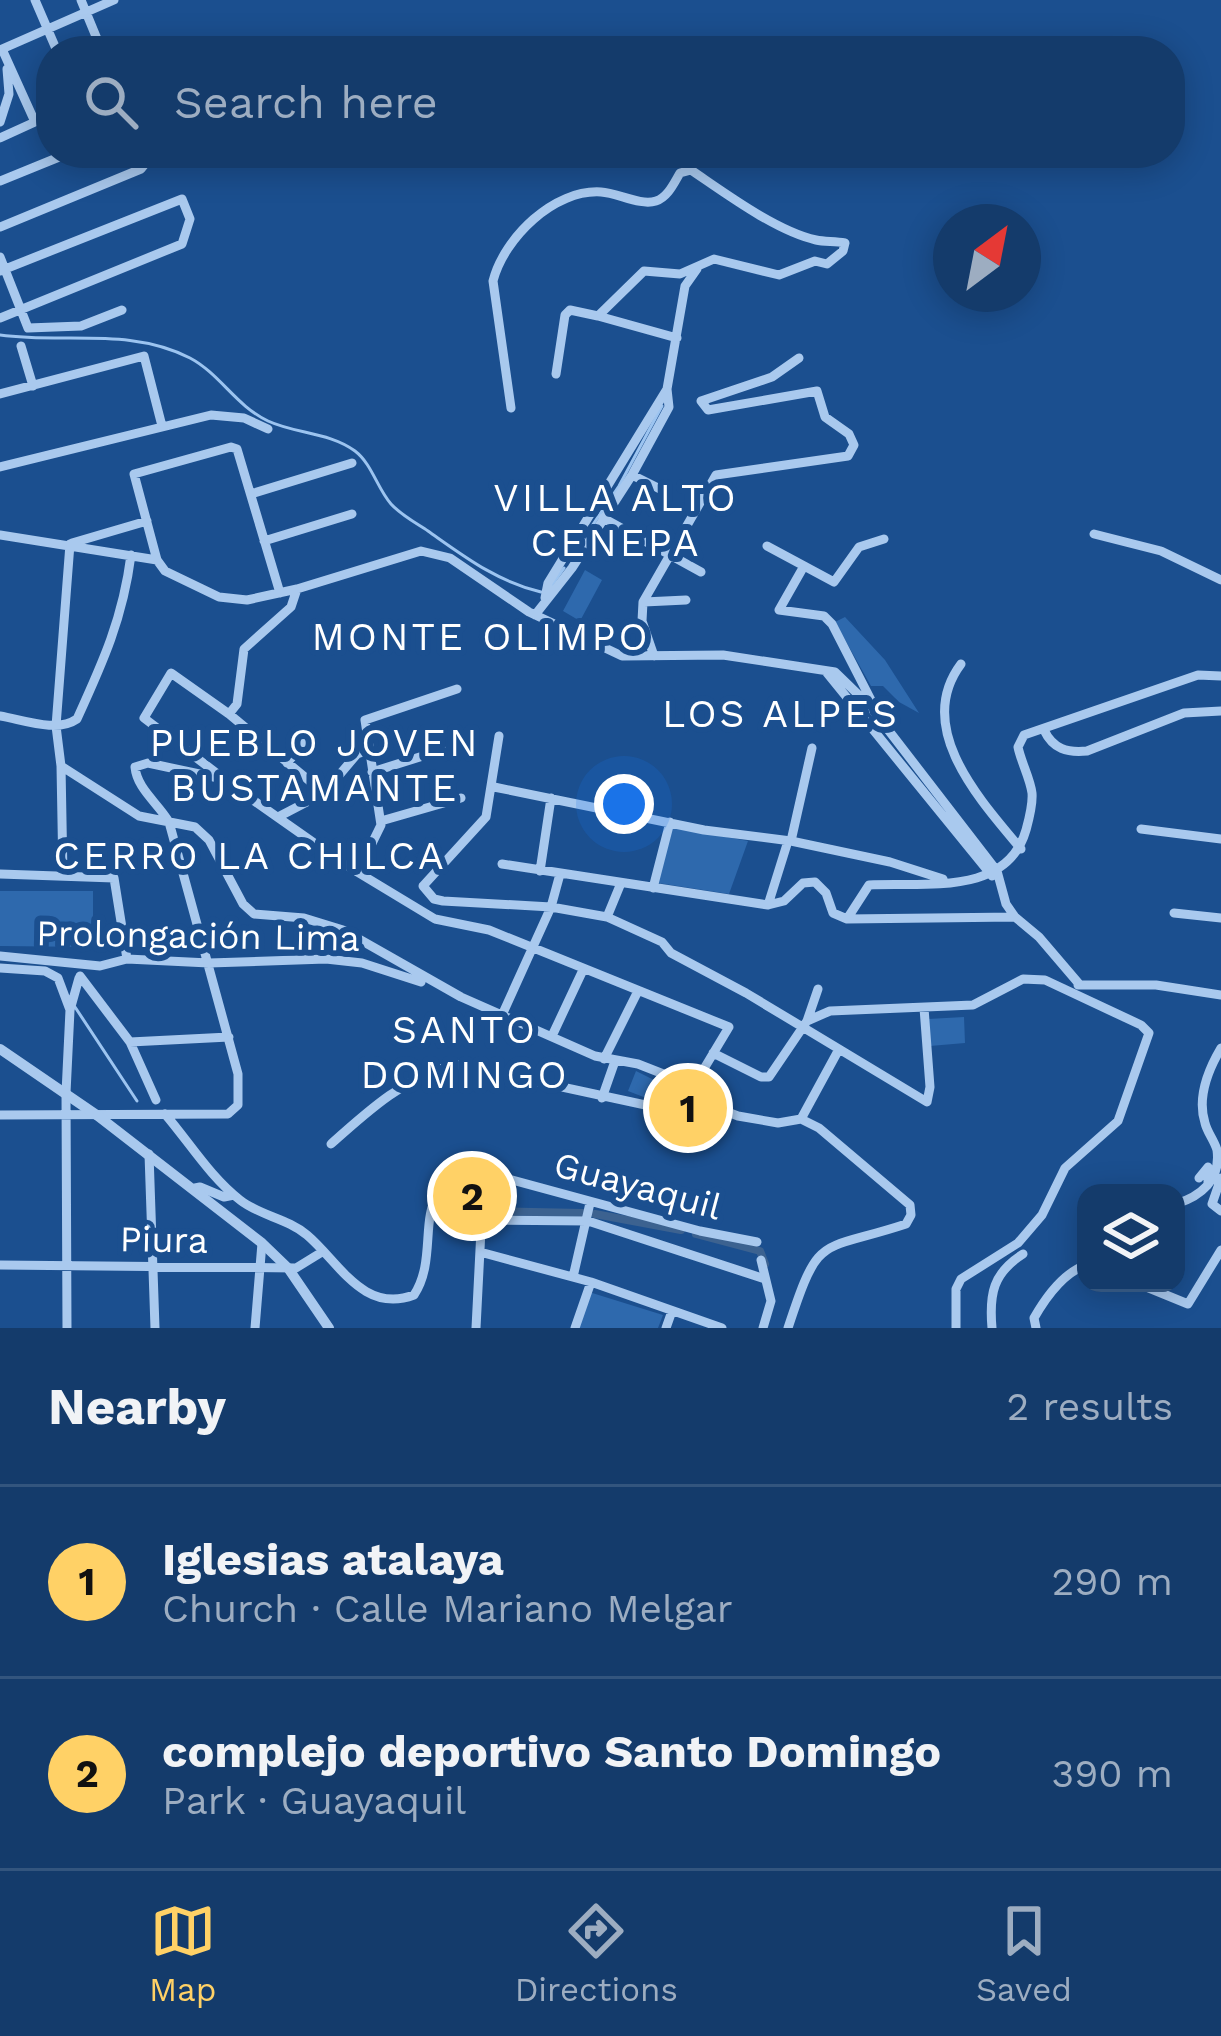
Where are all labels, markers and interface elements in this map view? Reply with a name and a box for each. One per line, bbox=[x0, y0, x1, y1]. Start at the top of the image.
search box bbox=[36, 36, 1185, 168]
icon: search bbox=[78, 69, 144, 135]
text: Search here bbox=[174, 76, 438, 129]
north arrow bbox=[933, 204, 1041, 312]
district label: VILLA ALTO CENEPA bbox=[493, 475, 739, 565]
district label: MONTE OLIMPO bbox=[311, 614, 651, 659]
district label: LOS ALPES bbox=[662, 691, 900, 736]
district label: PUEBLO JOVEN BUSTAMANTE bbox=[149, 720, 481, 810]
your location bbox=[594, 774, 654, 834]
district label: CERRO LA CHILCA bbox=[53, 833, 447, 878]
street label: Prolongación Lima bbox=[36, 912, 360, 960]
district label: SANTO DOMINGO bbox=[360, 1007, 570, 1097]
pin: 1 bbox=[649, 1063, 727, 1153]
street label: Guayaquil bbox=[549, 1143, 726, 1228]
pin: 2 bbox=[433, 1151, 511, 1241]
map controls bbox=[1077, 1184, 1185, 1292]
button: layers bbox=[1077, 1184, 1185, 1292]
street label: Piura bbox=[119, 1218, 208, 1262]
text: Nearby bbox=[48, 1377, 226, 1436]
text: 2 results bbox=[1007, 1384, 1173, 1429]
text: Iglesias atalaya bbox=[162, 1533, 504, 1586]
text: 1 bbox=[79, 1559, 95, 1604]
text: 290 m bbox=[1051, 1559, 1173, 1604]
text: Church · Calle Mariano Melgar bbox=[162, 1586, 733, 1631]
text: complejo deportivo Santo Domingo bbox=[162, 1725, 941, 1778]
text: 2 bbox=[75, 1751, 99, 1796]
text: 390 m bbox=[1051, 1751, 1173, 1796]
text: Park · Guayaquil bbox=[162, 1778, 466, 1823]
tab: Map bbox=[149, 1898, 216, 2009]
tab: Directions bbox=[515, 1898, 678, 2009]
tab: Saved bbox=[976, 1898, 1072, 2009]

